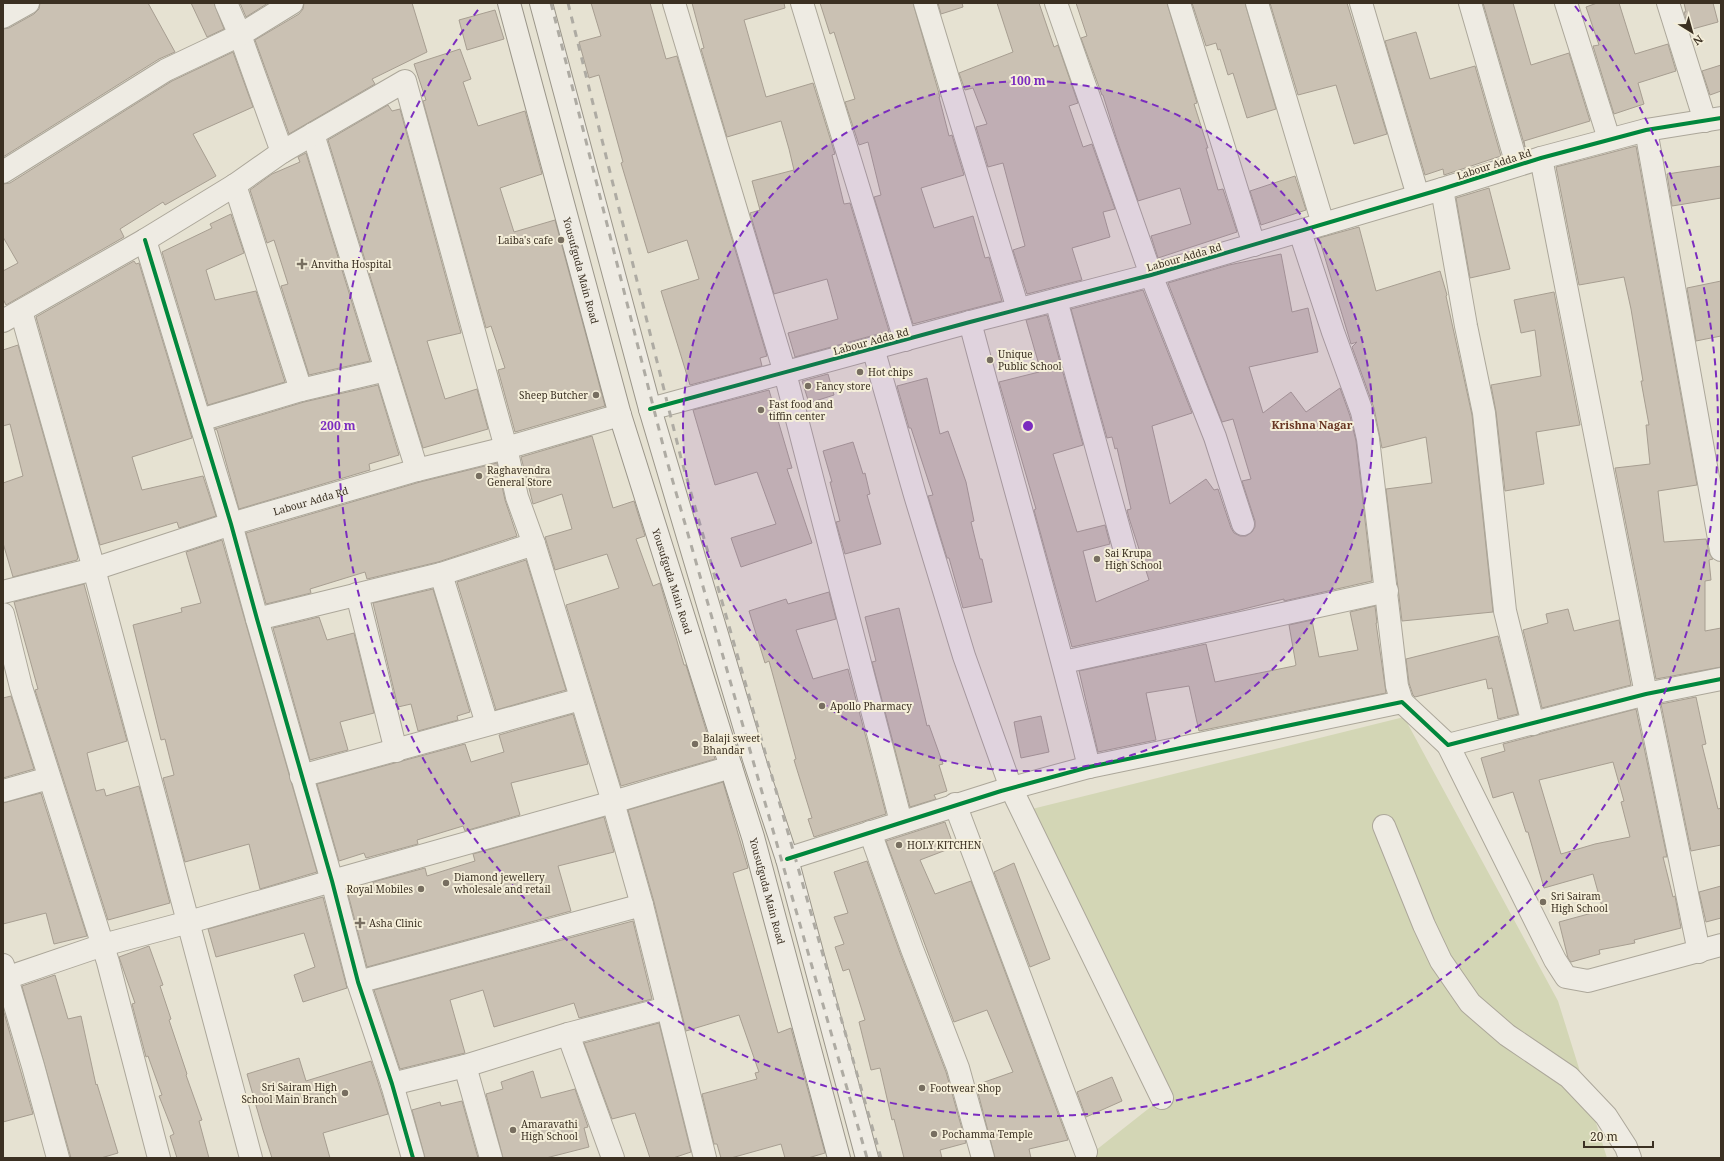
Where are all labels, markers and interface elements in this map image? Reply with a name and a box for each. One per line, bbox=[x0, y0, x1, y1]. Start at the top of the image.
north arrow bbox=[1672, 12, 1712, 52]
text: N bbox=[1690, 32, 1706, 49]
text: 100 m bbox=[1010, 72, 1046, 89]
street label: Labour Adda Rd bbox=[1455, 145, 1533, 183]
street label: Yousufguda Main Road bbox=[560, 215, 602, 325]
place label: Laiba's cafe bbox=[498, 233, 553, 247]
marker: Laiba's cafe bbox=[556, 235, 566, 245]
street label: Labour Adda Rd bbox=[1145, 240, 1223, 274]
place label: Anvitha Hospital bbox=[311, 257, 391, 271]
marker: Anvitha Hospital bbox=[296, 258, 308, 270]
street label: Labour Adda Rd bbox=[832, 324, 910, 358]
place label: Unique Public School bbox=[998, 347, 1062, 373]
marker: Unique Public School bbox=[985, 355, 995, 365]
place label: Hot chips bbox=[868, 365, 913, 379]
marker: Hot chips bbox=[855, 367, 865, 377]
place label: Fancy store bbox=[816, 379, 871, 393]
marker: Fancy store bbox=[803, 381, 813, 391]
place label: Sheep Butcher bbox=[519, 388, 588, 402]
marker: Sheep Butcher bbox=[591, 390, 601, 400]
place label: Fast food and tiffin center bbox=[769, 397, 833, 423]
marker: Fast food and tiffin center bbox=[756, 405, 766, 415]
text: 200 m bbox=[320, 417, 356, 434]
district label: Krishna Nagar bbox=[1272, 417, 1353, 432]
centre of rings bbox=[1021, 419, 1035, 433]
place label: Raghavendra General Store bbox=[487, 463, 552, 489]
marker: Raghavendra General Store bbox=[474, 471, 484, 481]
street label: Labour Adda Rd bbox=[271, 483, 350, 518]
street label: Yousufguda Main Road bbox=[649, 526, 696, 636]
place label: Sai Krupa High School bbox=[1105, 546, 1162, 572]
marker: Sai Krupa High School bbox=[1092, 554, 1102, 564]
place label: Apollo Pharmacy bbox=[830, 699, 912, 713]
marker: Apollo Pharmacy bbox=[817, 701, 827, 711]
place label: Balaji sweet Bhandar bbox=[703, 731, 761, 757]
marker: Balaji sweet Bhandar bbox=[690, 739, 700, 749]
street label: Yousufguda Main Road bbox=[746, 835, 788, 946]
place label: HOLY KITCHEN bbox=[907, 838, 982, 852]
marker: HOLY KITCHEN bbox=[894, 840, 904, 850]
place label: Diamond jewellery wholesale and retail bbox=[454, 870, 551, 896]
marker: Diamond jewellery wholesale and retail bbox=[441, 878, 451, 888]
place label: Royal Mobiles bbox=[346, 882, 413, 896]
marker: Royal Mobiles bbox=[416, 884, 426, 894]
place label: Sri Sairam High School bbox=[1551, 889, 1608, 915]
marker: Sri Sairam High School bbox=[1538, 897, 1548, 907]
place label: Asha Clinic bbox=[369, 916, 422, 930]
marker: Asha Clinic bbox=[354, 917, 366, 929]
place label: Sri Sairam High School Main Branch bbox=[241, 1080, 338, 1106]
place label: Footwear Shop bbox=[930, 1081, 1001, 1095]
marker: Footwear Shop bbox=[917, 1083, 927, 1093]
marker: Sri Sairam High School Main Branch bbox=[340, 1088, 350, 1098]
place label: Amaravathi High School bbox=[521, 1117, 579, 1143]
scale bar bbox=[1584, 1123, 1653, 1149]
marker: Amaravathi High School bbox=[508, 1125, 518, 1135]
place label: Pochamma Temple bbox=[942, 1127, 1033, 1141]
text: 20 m bbox=[1590, 1128, 1618, 1145]
marker: Pochamma Temple bbox=[929, 1129, 939, 1139]

